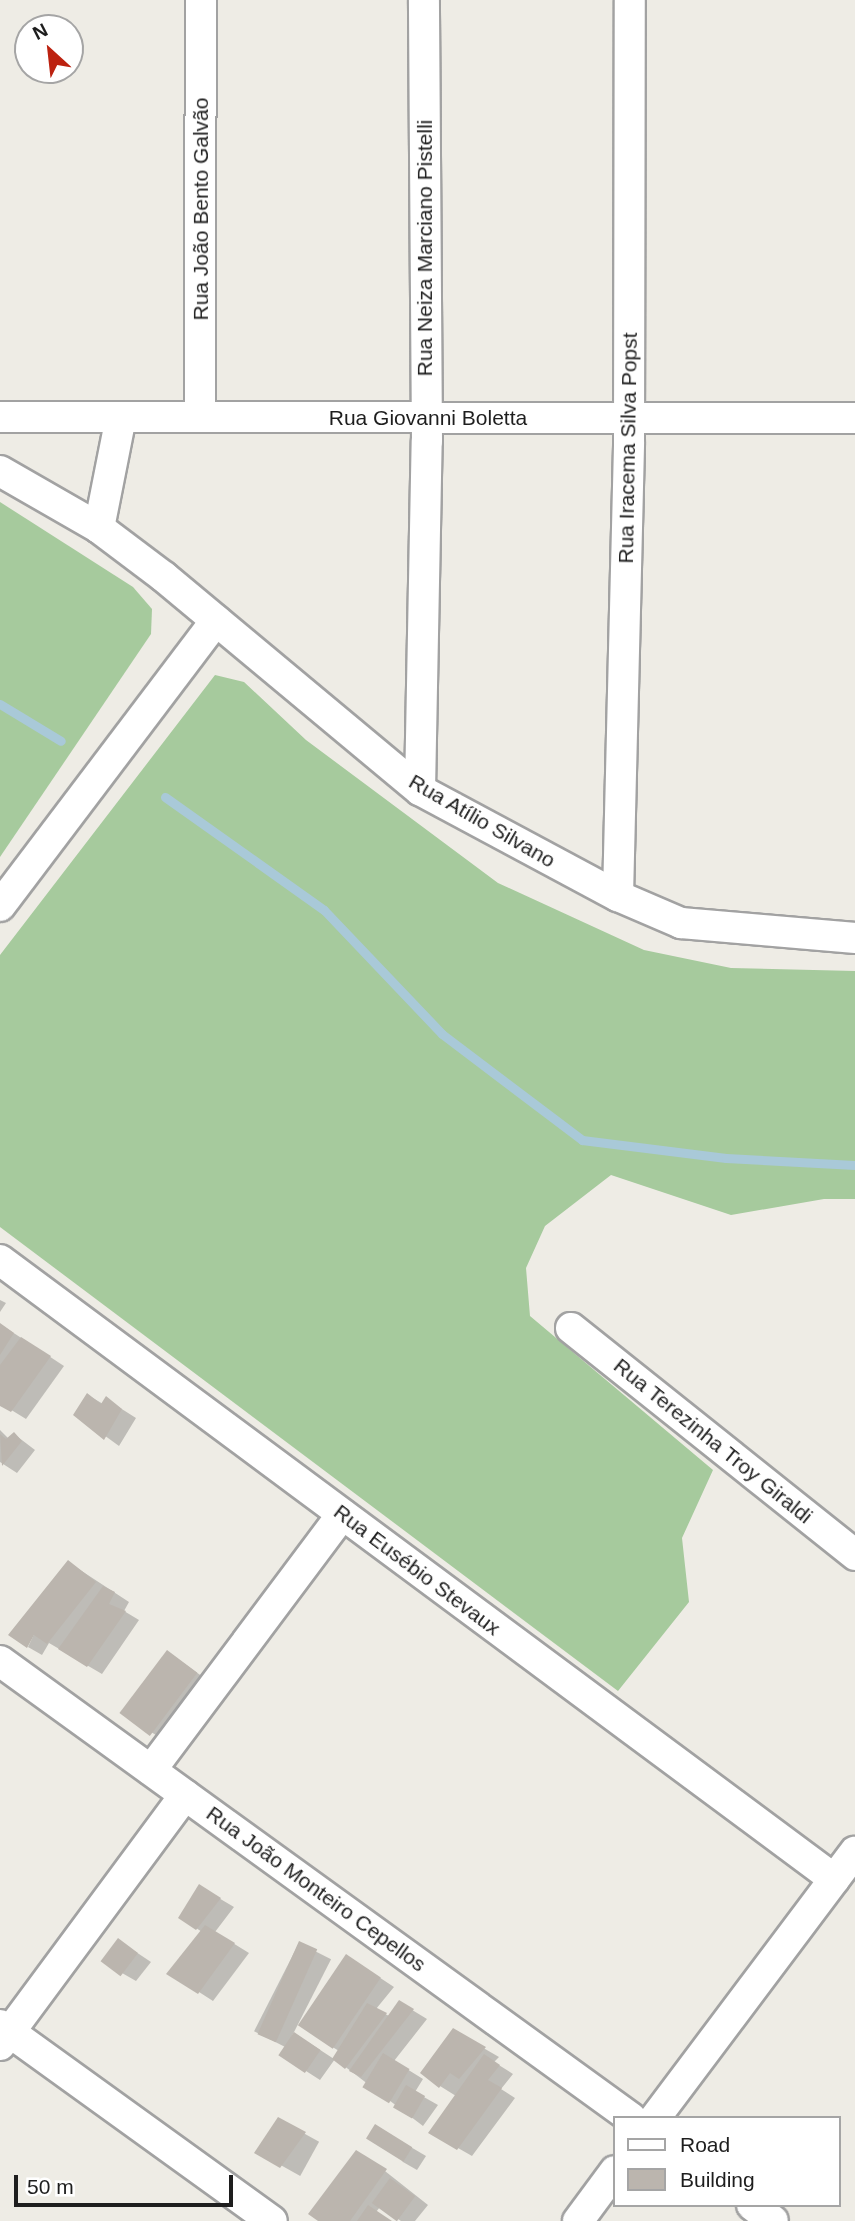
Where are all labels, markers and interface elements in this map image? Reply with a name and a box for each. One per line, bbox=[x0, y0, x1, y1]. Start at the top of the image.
north arrow bbox=[14, 14, 84, 84]
text: N bbox=[29, 19, 51, 44]
street label: Rua João Bento Galvão bbox=[188, 98, 214, 320]
street label: Rua Neiza Marciano Pistelli bbox=[412, 120, 438, 376]
street label: Rua Iracema Silva Popst bbox=[613, 332, 643, 564]
street label: Rua Giovanni Boletta bbox=[329, 405, 527, 431]
street label: Rua Atílio Silvano bbox=[404, 769, 560, 873]
street label: Rua Terezinha Troy Giraldi bbox=[608, 1353, 818, 1529]
street label: Rua Eusébio Stevaux bbox=[329, 1499, 505, 1641]
street label: Rua João Monteiro Cepellos bbox=[201, 1801, 431, 1977]
legend bbox=[614, 2116, 841, 2207]
text: Road bbox=[680, 2133, 730, 2156]
scale bar bbox=[18, 2162, 236, 2206]
text: Building bbox=[680, 2168, 755, 2191]
text: 50 m bbox=[27, 2175, 74, 2198]

